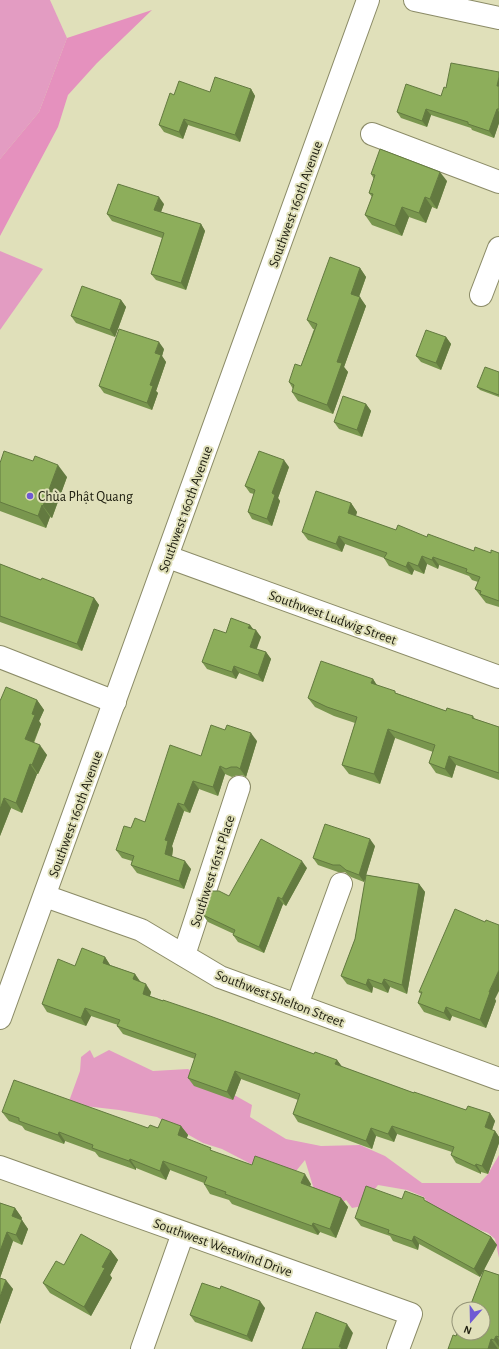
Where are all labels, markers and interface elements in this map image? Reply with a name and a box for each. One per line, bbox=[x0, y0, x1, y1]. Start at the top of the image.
street label: Southwest 160th Avenue bbox=[267, 139, 325, 269]
street label: Southwest 160th Avenue bbox=[157, 444, 215, 574]
place label: Chùa Phật Quang bbox=[38, 490, 133, 504]
marker: Chùa Phật Quang bbox=[25, 491, 35, 501]
street label: Southwest Ludwig Street bbox=[267, 588, 399, 648]
street label: Southwest 160th Avenue bbox=[47, 749, 105, 879]
street label: Southwest 161st Place bbox=[188, 814, 238, 929]
street label: Southwest Shelton Street bbox=[213, 968, 346, 1030]
street label: Southwest Westwind Drive bbox=[152, 1216, 294, 1280]
north arrow bbox=[451, 1301, 491, 1341]
text: N bbox=[462, 1323, 473, 1336]

